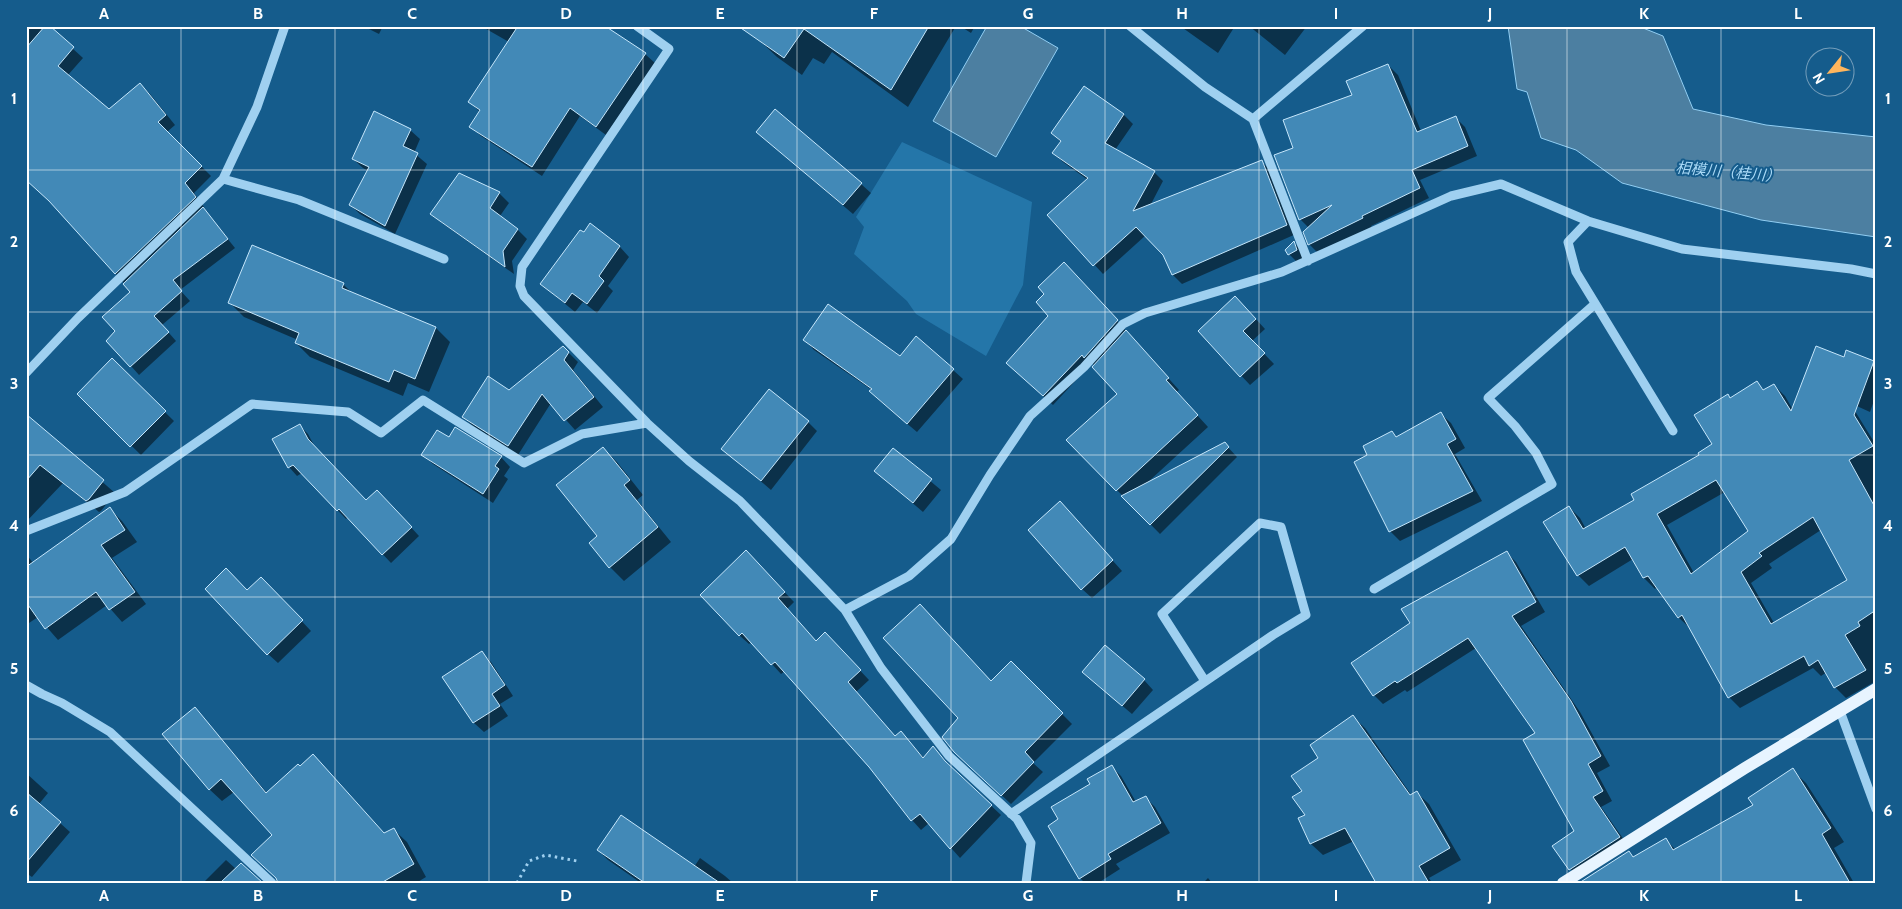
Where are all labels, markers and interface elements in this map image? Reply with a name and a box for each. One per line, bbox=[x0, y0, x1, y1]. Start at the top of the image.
text: A bbox=[99, 4, 109, 23]
text: B bbox=[253, 4, 263, 23]
text: C bbox=[407, 4, 417, 23]
text: D bbox=[560, 4, 572, 23]
text: E bbox=[715, 4, 725, 23]
text: F bbox=[870, 4, 879, 23]
text: G bbox=[1023, 4, 1033, 23]
text: H bbox=[1176, 4, 1188, 23]
text: I bbox=[1334, 4, 1338, 23]
text: J bbox=[1487, 4, 1492, 23]
text: K bbox=[1639, 4, 1649, 23]
text: L bbox=[1794, 4, 1802, 23]
north arrow bbox=[1804, 48, 1854, 98]
text: N bbox=[1808, 70, 1829, 87]
text: 1 bbox=[11, 89, 17, 108]
text: 1 bbox=[1885, 89, 1891, 108]
water label: 相模川（桂川） bbox=[1675, 158, 1781, 186]
text: 2 bbox=[10, 232, 18, 251]
text: 2 bbox=[1884, 232, 1892, 251]
text: 3 bbox=[10, 374, 18, 393]
text: 3 bbox=[1884, 374, 1892, 393]
text: 4 bbox=[9, 516, 19, 535]
text: 4 bbox=[1883, 516, 1893, 535]
text: 5 bbox=[10, 659, 18, 678]
text: 5 bbox=[1884, 659, 1892, 678]
text: 6 bbox=[10, 801, 19, 820]
text: 6 bbox=[1884, 801, 1893, 820]
text: A bbox=[99, 886, 109, 905]
text: B bbox=[253, 886, 263, 905]
text: C bbox=[407, 886, 417, 905]
text: D bbox=[560, 886, 572, 905]
text: E bbox=[715, 886, 725, 905]
text: F bbox=[870, 886, 879, 905]
text: G bbox=[1023, 886, 1033, 905]
text: H bbox=[1176, 886, 1188, 905]
text: I bbox=[1334, 886, 1338, 905]
text: J bbox=[1487, 886, 1492, 905]
text: K bbox=[1639, 886, 1649, 905]
text: L bbox=[1794, 886, 1802, 905]

